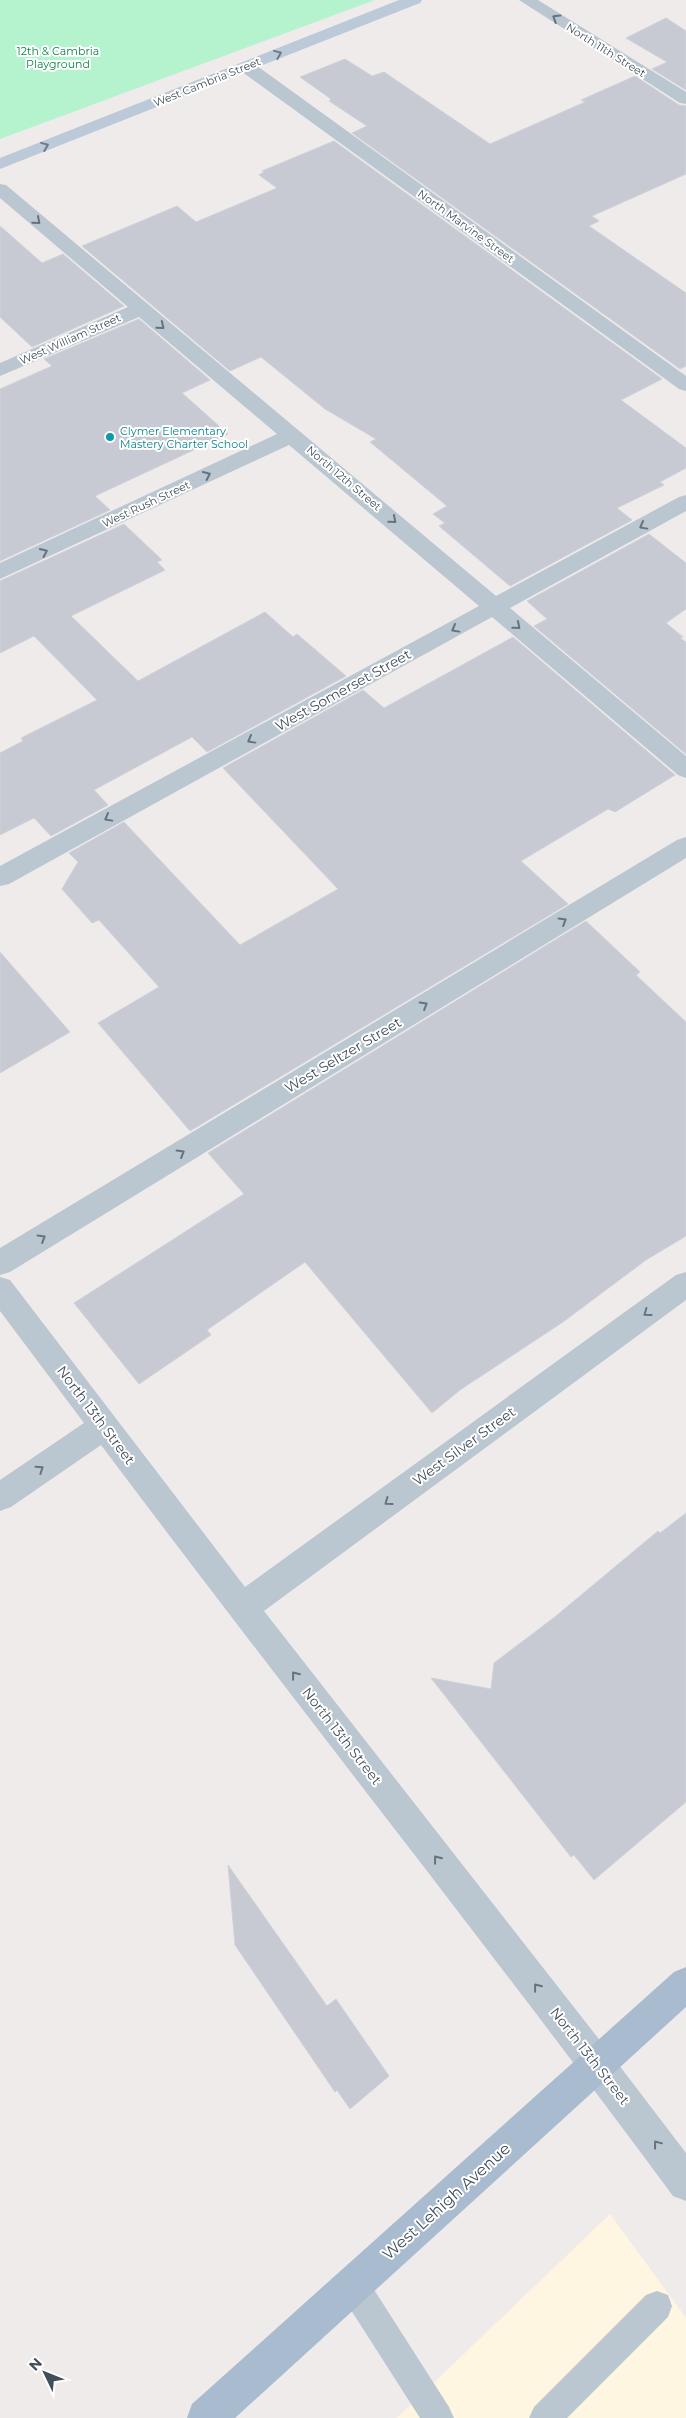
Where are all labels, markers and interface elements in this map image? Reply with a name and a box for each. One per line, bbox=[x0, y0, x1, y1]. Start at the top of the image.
one-way arrow bbox=[552, 15, 561, 24]
street label: North 11th Street bbox=[564, 20, 649, 80]
park label: 12th & Cambria Playground bbox=[17, 44, 99, 71]
one-way arrow bbox=[273, 50, 282, 60]
street label: West Cambria Street bbox=[151, 54, 263, 110]
one-way arrow bbox=[40, 142, 49, 152]
street label: North Marvine Street bbox=[415, 186, 517, 266]
one-way arrow bbox=[31, 215, 40, 224]
street label: West William Street bbox=[17, 310, 123, 368]
one-way arrow bbox=[155, 321, 164, 329]
place label: Clymer Elementary Mastery Charter School bbox=[120, 424, 248, 451]
marker: Clymer Elementary Mastery Charter School bbox=[104, 431, 116, 443]
street label: North 12th Street bbox=[304, 443, 385, 514]
one-way arrow bbox=[202, 471, 211, 481]
street label: West Rush Street bbox=[100, 477, 193, 530]
one-way arrow bbox=[387, 514, 396, 523]
one-way arrow bbox=[640, 520, 649, 530]
one-way arrow bbox=[39, 547, 48, 558]
one-way arrow bbox=[511, 620, 520, 629]
one-way arrow bbox=[451, 623, 460, 633]
street label: West Somerset Street bbox=[272, 645, 414, 735]
one-way arrow bbox=[247, 734, 256, 744]
one-way arrow bbox=[104, 812, 113, 822]
one-way arrow bbox=[557, 918, 566, 927]
one-way arrow bbox=[419, 1002, 428, 1012]
street label: West Seltzer Street bbox=[281, 1013, 405, 1097]
one-way arrow bbox=[175, 1150, 184, 1160]
one-way arrow bbox=[36, 1234, 45, 1244]
one-way arrow bbox=[643, 1307, 653, 1316]
street label: North 13th Street bbox=[53, 1362, 139, 1468]
street label: West Silver Street bbox=[409, 1402, 519, 1489]
one-way arrow bbox=[34, 1466, 44, 1475]
one-way arrow bbox=[385, 1496, 394, 1504]
one-way arrow bbox=[292, 1672, 300, 1681]
street label: North 13th Street bbox=[298, 1684, 386, 1789]
one-way arrow bbox=[435, 1856, 443, 1865]
one-way arrow bbox=[534, 1983, 543, 1993]
street label: North 13th Street bbox=[546, 2004, 634, 2109]
street label: West Lehigh Avenue bbox=[378, 2139, 514, 2264]
one-way arrow bbox=[654, 2140, 663, 2150]
north arrow bbox=[20, 2348, 70, 2398]
text: N bbox=[25, 2354, 46, 2374]

